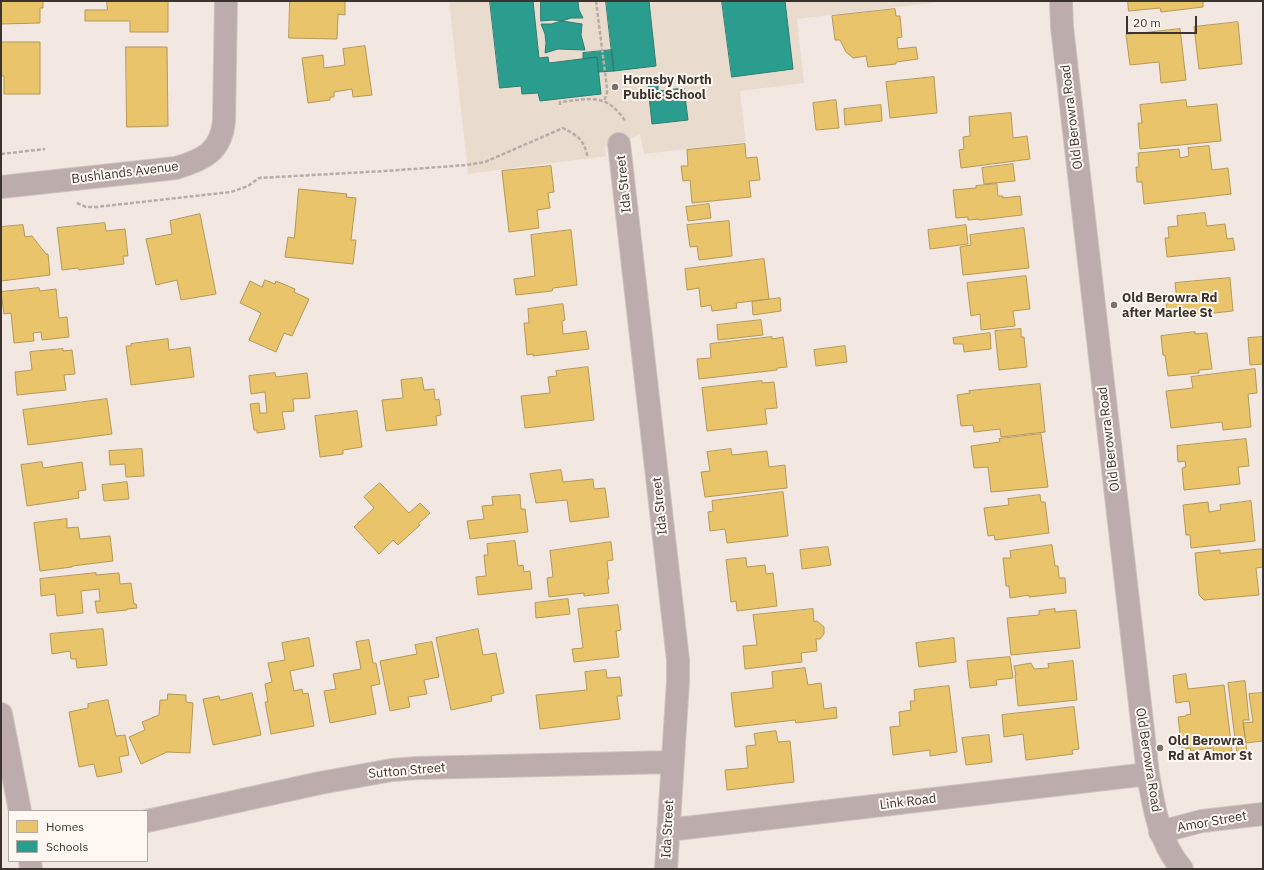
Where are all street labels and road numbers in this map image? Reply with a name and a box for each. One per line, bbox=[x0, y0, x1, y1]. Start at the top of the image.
street label: Old Berowra Road bbox=[1058, 64, 1086, 170]
street label: Ida Street bbox=[613, 154, 635, 214]
street label: Bushlands Avenue bbox=[71, 159, 179, 187]
street label: Old Berowra Road bbox=[1095, 386, 1123, 492]
street label: Ida Street bbox=[649, 476, 671, 536]
street label: Old Berowra Road bbox=[1132, 707, 1164, 813]
street label: Sutton Street bbox=[368, 760, 446, 782]
street label: Link Road bbox=[879, 791, 937, 813]
street label: Ida Street bbox=[659, 799, 677, 859]
street label: Amor Street bbox=[1176, 808, 1248, 836]

